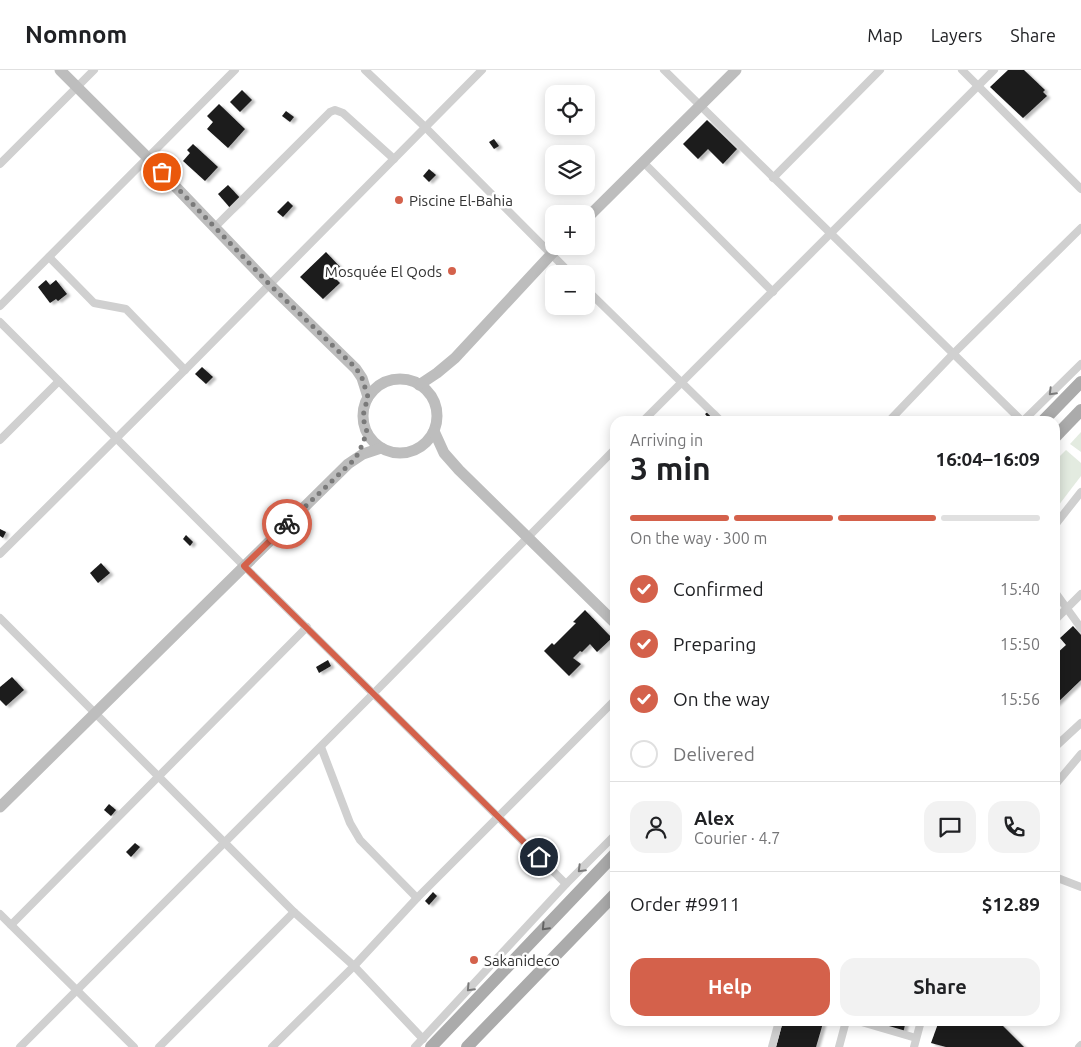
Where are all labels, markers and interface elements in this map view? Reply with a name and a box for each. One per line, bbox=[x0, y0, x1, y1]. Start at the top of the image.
text: Nomnom bbox=[25, 21, 127, 48]
text: Map bbox=[867, 25, 903, 45]
text: Layers bbox=[931, 25, 982, 45]
text: Share bbox=[1010, 25, 1056, 45]
map controls bbox=[545, 85, 595, 315]
button: locate bbox=[545, 85, 595, 135]
button: layers bbox=[545, 145, 595, 195]
pin bbox=[141, 151, 183, 193]
icon: bag bbox=[148, 158, 176, 186]
place label: Piscine El-Bahia bbox=[409, 192, 513, 209]
marker: Piscine El-Bahia bbox=[393, 194, 405, 206]
button: + bbox=[545, 205, 595, 255]
place label: Mosquée El Qods bbox=[325, 263, 442, 280]
marker: Mosquée El Qods bbox=[446, 265, 458, 277]
button: − bbox=[545, 265, 595, 315]
one-way arrow bbox=[1049, 387, 1058, 396]
text: Arriving in bbox=[630, 431, 703, 449]
text: 16:04–16:09 bbox=[935, 448, 1040, 470]
text: 3 min bbox=[630, 450, 711, 486]
courier bbox=[262, 499, 312, 549]
icon: bike bbox=[273, 510, 301, 538]
text: On the way · 300 m bbox=[630, 529, 767, 547]
icon: check bbox=[630, 575, 658, 603]
text: Confirmed bbox=[673, 578, 764, 600]
text: 15:40 bbox=[1000, 580, 1040, 598]
icon: check bbox=[630, 630, 658, 658]
text: Preparing bbox=[673, 633, 757, 655]
text: 15:50 bbox=[1000, 635, 1040, 653]
icon: check bbox=[630, 685, 658, 713]
text: On the way bbox=[673, 688, 770, 710]
text: 15:56 bbox=[1000, 690, 1040, 708]
text: Delivered bbox=[673, 743, 755, 765]
button: person bbox=[630, 801, 682, 853]
button: chat bbox=[924, 801, 976, 853]
button: phone bbox=[988, 801, 1040, 853]
text: Alex bbox=[694, 807, 734, 829]
text: Courier · 4.7 bbox=[694, 829, 780, 847]
pin bbox=[518, 836, 560, 878]
icon: home bbox=[525, 843, 553, 871]
one-way arrow bbox=[577, 864, 586, 873]
text: Order #9911 bbox=[630, 893, 740, 915]
text: $12.89 bbox=[982, 893, 1040, 915]
one-way arrow bbox=[542, 922, 551, 931]
place label: Sakanideco bbox=[484, 952, 560, 969]
marker: Sakanideco bbox=[468, 954, 480, 966]
button: Help bbox=[630, 958, 830, 1016]
button: Share bbox=[840, 958, 1040, 1016]
one-way arrow bbox=[467, 983, 476, 992]

